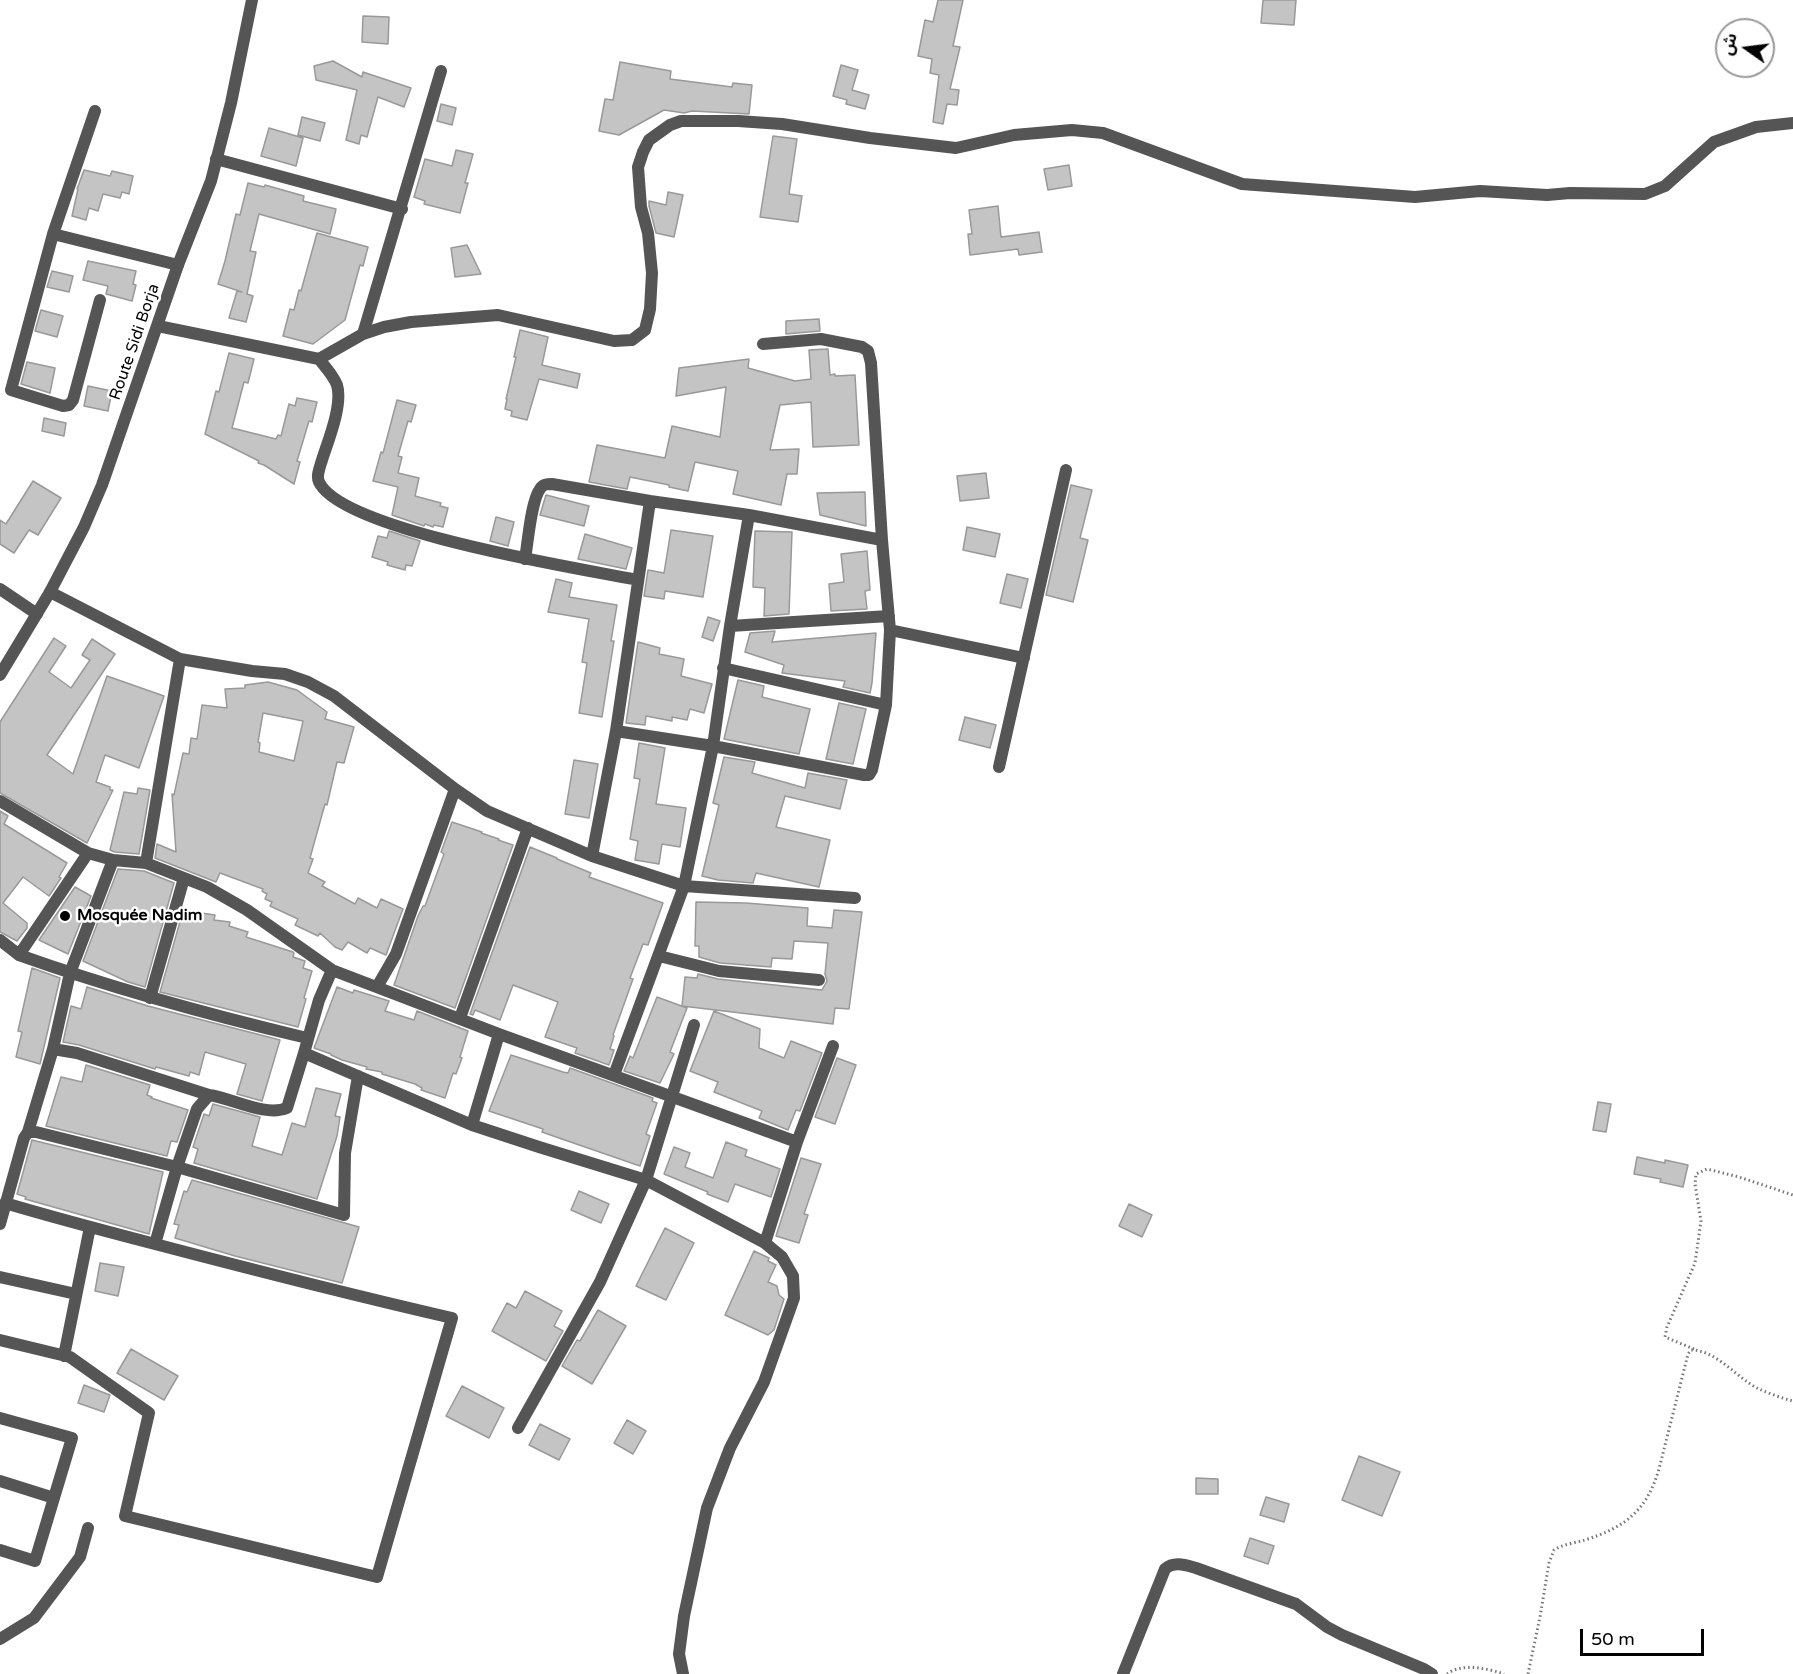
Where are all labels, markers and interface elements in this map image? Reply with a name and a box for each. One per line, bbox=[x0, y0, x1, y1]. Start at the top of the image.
north arrow bbox=[1715, 18, 1775, 78]
text: ش bbox=[1717, 31, 1742, 57]
street label: Route Sidi Borja bbox=[106, 281, 164, 403]
place label: Mosquée Nadim bbox=[77, 906, 202, 926]
marker: Mosquée Nadim bbox=[58, 909, 72, 923]
scale bar bbox=[1583, 1617, 1708, 1655]
text: 50 m bbox=[1591, 1628, 1635, 1650]

